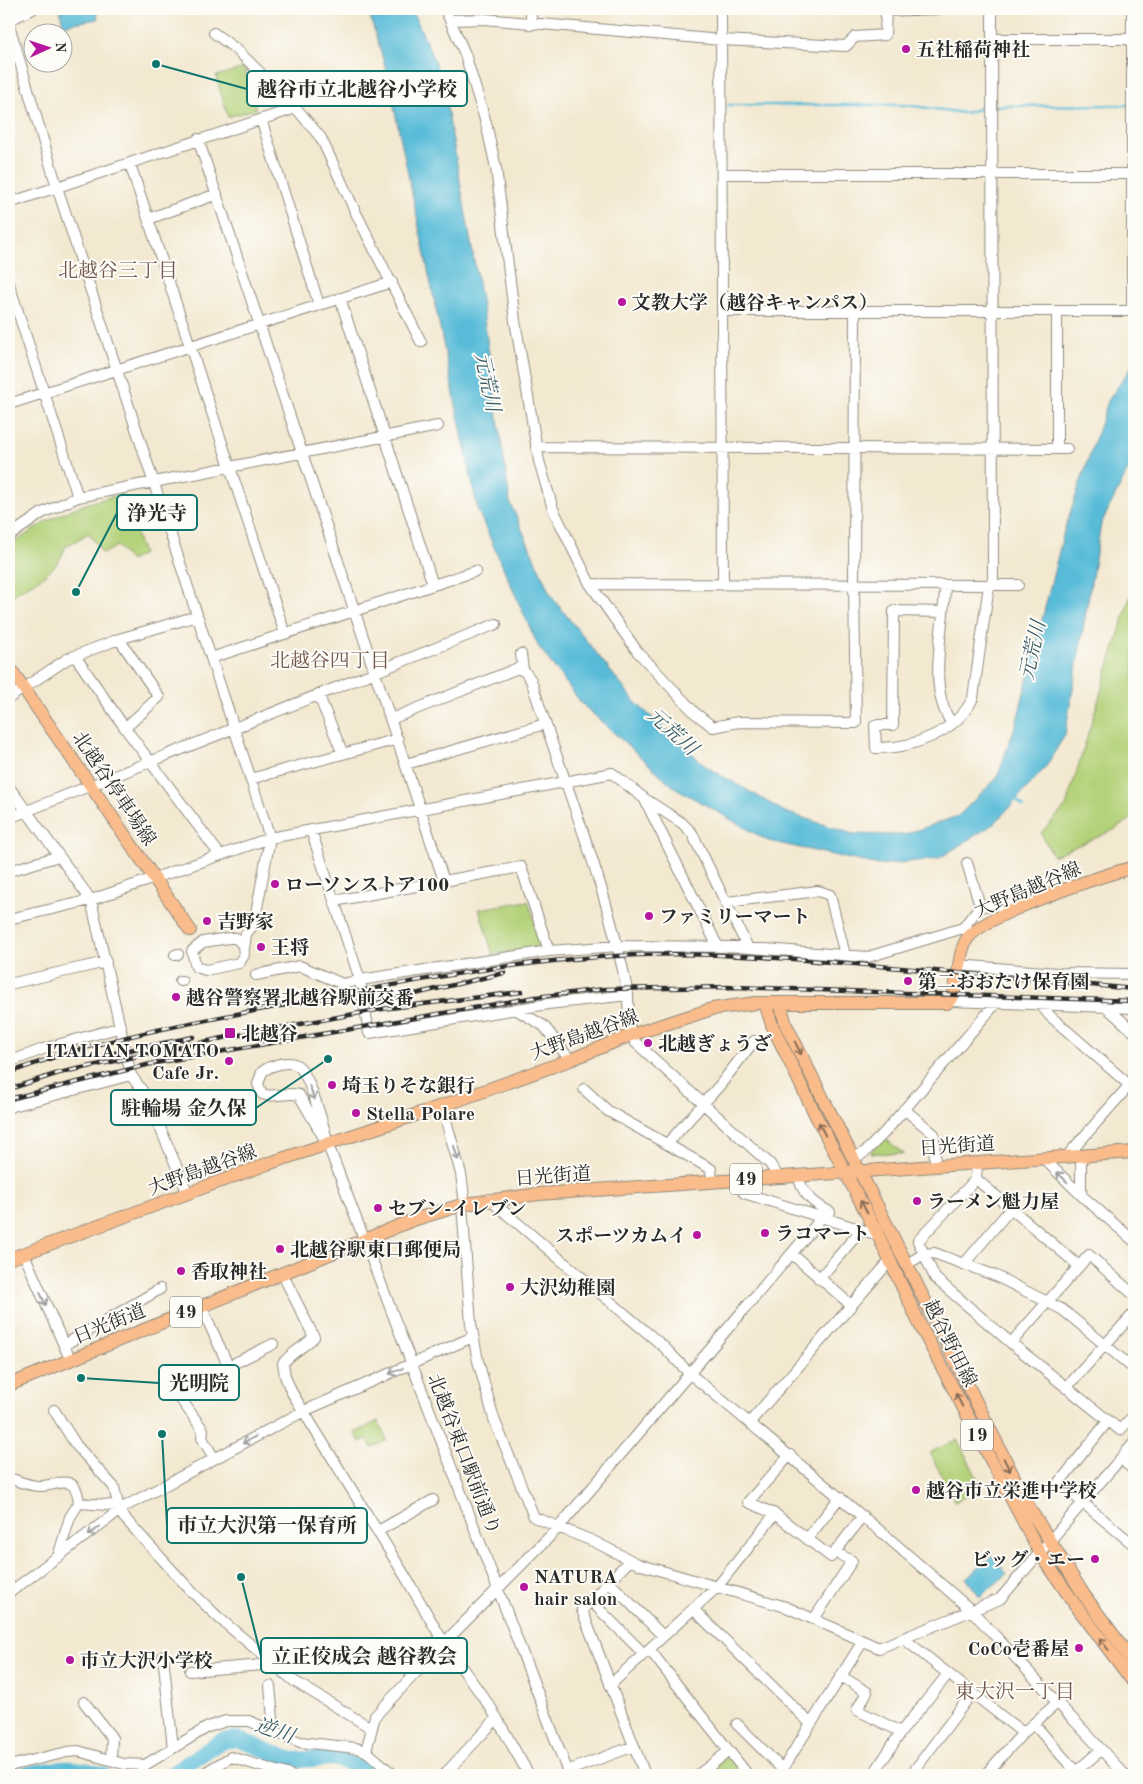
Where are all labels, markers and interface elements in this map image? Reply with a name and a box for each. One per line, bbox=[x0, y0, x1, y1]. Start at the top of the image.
north arrow bbox=[22, 22, 72, 72]
place label: 五社稲荷神社 bbox=[916, 39, 1030, 61]
text: N bbox=[53, 42, 67, 53]
marker: 五社稲荷神社 bbox=[900, 43, 912, 55]
callout: 越谷市立北越谷小学校 bbox=[247, 71, 467, 106]
text: 越谷市立北越谷小学校 bbox=[257, 79, 457, 101]
district label: 北越谷三丁目 bbox=[58, 260, 178, 282]
place label: 文教大学（越谷キャンパス） bbox=[632, 292, 878, 314]
marker: 文教大学（越谷キャンパス） bbox=[616, 296, 628, 308]
water label: 元荒川 bbox=[470, 351, 504, 416]
callout: 浄光寺 bbox=[117, 495, 197, 530]
text: 浄光寺 bbox=[127, 502, 187, 525]
water label: 元荒川 bbox=[1016, 617, 1050, 682]
district label: 北越谷四丁目 bbox=[270, 650, 390, 672]
water label: 元荒川 bbox=[643, 703, 703, 761]
street label: 北越谷停車場線 bbox=[68, 727, 160, 850]
street label: 大野島越谷線 bbox=[971, 858, 1084, 922]
place label: ローソンストア100 bbox=[285, 875, 449, 896]
marker: ローソンストア100 bbox=[269, 878, 281, 890]
place label: ファミリーマート bbox=[659, 907, 811, 928]
marker: ファミリーマート bbox=[643, 910, 655, 922]
place label: 吉野家 bbox=[217, 911, 274, 933]
marker: 吉野家 bbox=[201, 915, 213, 927]
place label: 王将 bbox=[271, 937, 309, 959]
marker: 王将 bbox=[255, 941, 267, 953]
place label: 第二おおたけ保育園 bbox=[918, 971, 1089, 993]
marker: 第二おおたけ保育園 bbox=[902, 975, 914, 987]
place label: 越谷警察署北越谷駅前交番 bbox=[186, 987, 414, 1009]
marker: 越谷警察署北越谷駅前交番 bbox=[170, 991, 182, 1003]
street label: 大野島越谷線 bbox=[527, 1005, 642, 1065]
place label: 北越谷 bbox=[241, 1023, 298, 1045]
marker: 北越谷 bbox=[223, 1026, 237, 1040]
place label: 北越ぎょうざ bbox=[658, 1033, 772, 1055]
marker: 北越ぎょうざ bbox=[642, 1037, 654, 1049]
one-way arrow bbox=[794, 1040, 803, 1055]
place label: ITALIAN TOMATO Cafe Jr. bbox=[45, 1043, 219, 1084]
marker: ITALIAN TOMATO Cafe Jr. bbox=[223, 1055, 235, 1067]
place label: 埼玉りそな銀行 bbox=[342, 1075, 475, 1097]
marker: 埼玉りそな銀行 bbox=[326, 1079, 338, 1091]
one-way arrow bbox=[308, 1085, 317, 1101]
callout: 駐輪場 金久保 bbox=[111, 1090, 256, 1125]
text: 駐輪場 金久保 bbox=[121, 1097, 247, 1120]
place label: Stella Polare bbox=[366, 1106, 475, 1125]
marker: Stella Polare bbox=[350, 1107, 362, 1119]
one-way arrow bbox=[817, 1121, 827, 1136]
street label: 日光街道 bbox=[918, 1133, 996, 1160]
street label: 大野島越谷線 bbox=[145, 1140, 260, 1200]
one-way arrow bbox=[451, 1144, 461, 1160]
street label: 日光街道 bbox=[514, 1163, 592, 1190]
road number: 49 bbox=[730, 1164, 762, 1194]
one-way arrow bbox=[1056, 1171, 1068, 1183]
place label: ラーメン魁力屋 bbox=[927, 1191, 1059, 1213]
marker: ラーメン魁力屋 bbox=[911, 1195, 923, 1207]
place label: セブン-イレブン bbox=[388, 1199, 527, 1220]
one-way arrow bbox=[858, 1201, 868, 1215]
marker: セブン-イレブン bbox=[372, 1202, 384, 1214]
place label: ラコマート bbox=[775, 1224, 870, 1245]
place label: スポーツカムイ bbox=[555, 1226, 687, 1247]
marker: ラコマート bbox=[759, 1227, 771, 1239]
marker: スポーツカムイ bbox=[691, 1229, 703, 1241]
place label: 北越谷駅東口郵便局 bbox=[290, 1239, 461, 1261]
marker: 北越谷駅東口郵便局 bbox=[274, 1243, 286, 1255]
place label: 香取神社 bbox=[191, 1261, 267, 1283]
marker: 香取神社 bbox=[175, 1265, 187, 1277]
place label: 大沢幼稚園 bbox=[520, 1277, 615, 1299]
marker: 大沢幼稚園 bbox=[504, 1281, 516, 1293]
one-way arrow bbox=[39, 1291, 49, 1306]
road number: 49 bbox=[170, 1296, 202, 1328]
street label: 越谷野田線 bbox=[919, 1297, 981, 1391]
street label: 日光街道 bbox=[70, 1300, 149, 1348]
callout: 光明院 bbox=[159, 1365, 239, 1400]
one-way arrow bbox=[389, 1367, 404, 1377]
street label: 北越谷東口駅前通り bbox=[423, 1371, 505, 1538]
text: 光明院 bbox=[169, 1373, 229, 1395]
one-way arrow bbox=[954, 1393, 963, 1408]
road number: 19 bbox=[961, 1420, 993, 1450]
one-way arrow bbox=[242, 1436, 257, 1445]
one-way arrow bbox=[1003, 1457, 1012, 1472]
place label: 越谷市立栄進中学校 bbox=[926, 1480, 1097, 1502]
marker: 越谷市立栄進中学校 bbox=[910, 1484, 922, 1496]
callout: 市立大沢第一保育所 bbox=[167, 1508, 367, 1543]
text: 市立大沢第一保育所 bbox=[177, 1514, 357, 1537]
one-way arrow bbox=[88, 1526, 102, 1536]
place label: ビッグ・エー bbox=[972, 1549, 1085, 1571]
marker: ビッグ・エー bbox=[1089, 1553, 1101, 1565]
place label: NATURA hair salon bbox=[534, 1569, 617, 1610]
marker: NATURA hair salon bbox=[518, 1581, 530, 1593]
callout: 立正佼成会 越谷教会 bbox=[261, 1638, 467, 1673]
place label: CoCo壱番屋 bbox=[968, 1638, 1069, 1660]
one-way arrow bbox=[1099, 1638, 1110, 1651]
marker: CoCo壱番屋 bbox=[1073, 1642, 1085, 1654]
text: 立正佼成会 越谷教会 bbox=[271, 1645, 457, 1668]
place label: 市立大沢小学校 bbox=[80, 1650, 213, 1672]
marker: 市立大沢小学校 bbox=[64, 1654, 76, 1666]
district label: 東大沢一丁目 bbox=[955, 1681, 1075, 1703]
water label: 逆川 bbox=[252, 1714, 299, 1749]

